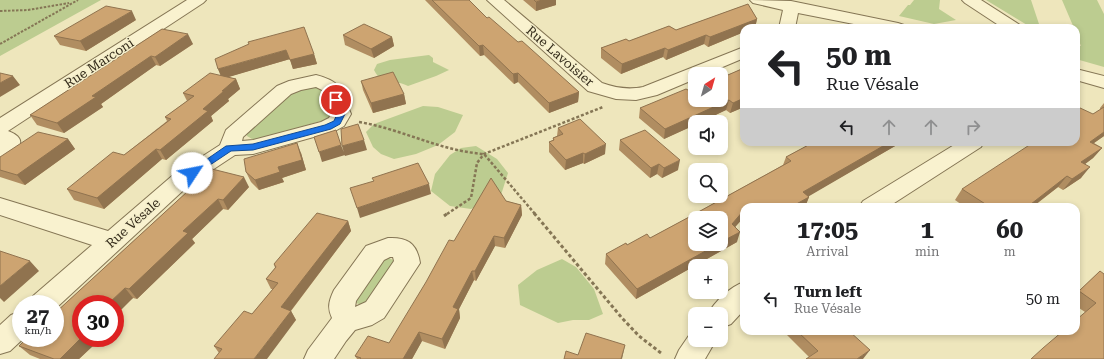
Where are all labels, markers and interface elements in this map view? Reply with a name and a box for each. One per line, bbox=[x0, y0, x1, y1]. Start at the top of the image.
street label: Rue Lavoisier bbox=[523, 23, 597, 90]
street label: Rue Marconi bbox=[62, 35, 136, 91]
text: 50 m bbox=[826, 39, 891, 72]
icon: left bbox=[760, 40, 812, 92]
north arrow bbox=[688, 67, 728, 107]
map controls bbox=[688, 67, 728, 347]
text: Rue Vésale bbox=[826, 73, 919, 94]
pin bbox=[319, 83, 353, 117]
icon: arrive bbox=[325, 89, 347, 111]
button: sound bbox=[688, 115, 728, 155]
icon: left bbox=[836, 116, 858, 138]
icon: ahead bbox=[878, 116, 900, 138]
icon: ahead bbox=[920, 116, 942, 138]
icon: right bbox=[962, 116, 984, 138]
position arrow bbox=[171, 152, 213, 194]
button: search bbox=[688, 163, 728, 203]
street label: Rue Vésale bbox=[103, 195, 163, 251]
button: layers bbox=[688, 211, 728, 251]
text: 17:05 bbox=[797, 216, 858, 244]
text: 1 bbox=[920, 216, 934, 244]
text: 60 bbox=[996, 216, 1023, 244]
text: Arrival bbox=[806, 244, 849, 259]
text: min bbox=[915, 244, 939, 259]
text: m bbox=[1004, 244, 1016, 259]
button: + bbox=[688, 259, 728, 299]
text: Turn left bbox=[794, 283, 862, 301]
icon: left bbox=[760, 288, 782, 310]
text: 50 m bbox=[1026, 290, 1060, 308]
speed limit sign: 30 bbox=[72, 295, 124, 347]
text: Rue Vésale bbox=[794, 301, 861, 316]
text: 27 bbox=[27, 304, 49, 328]
button: − bbox=[688, 307, 728, 347]
text: km/h bbox=[25, 325, 51, 336]

